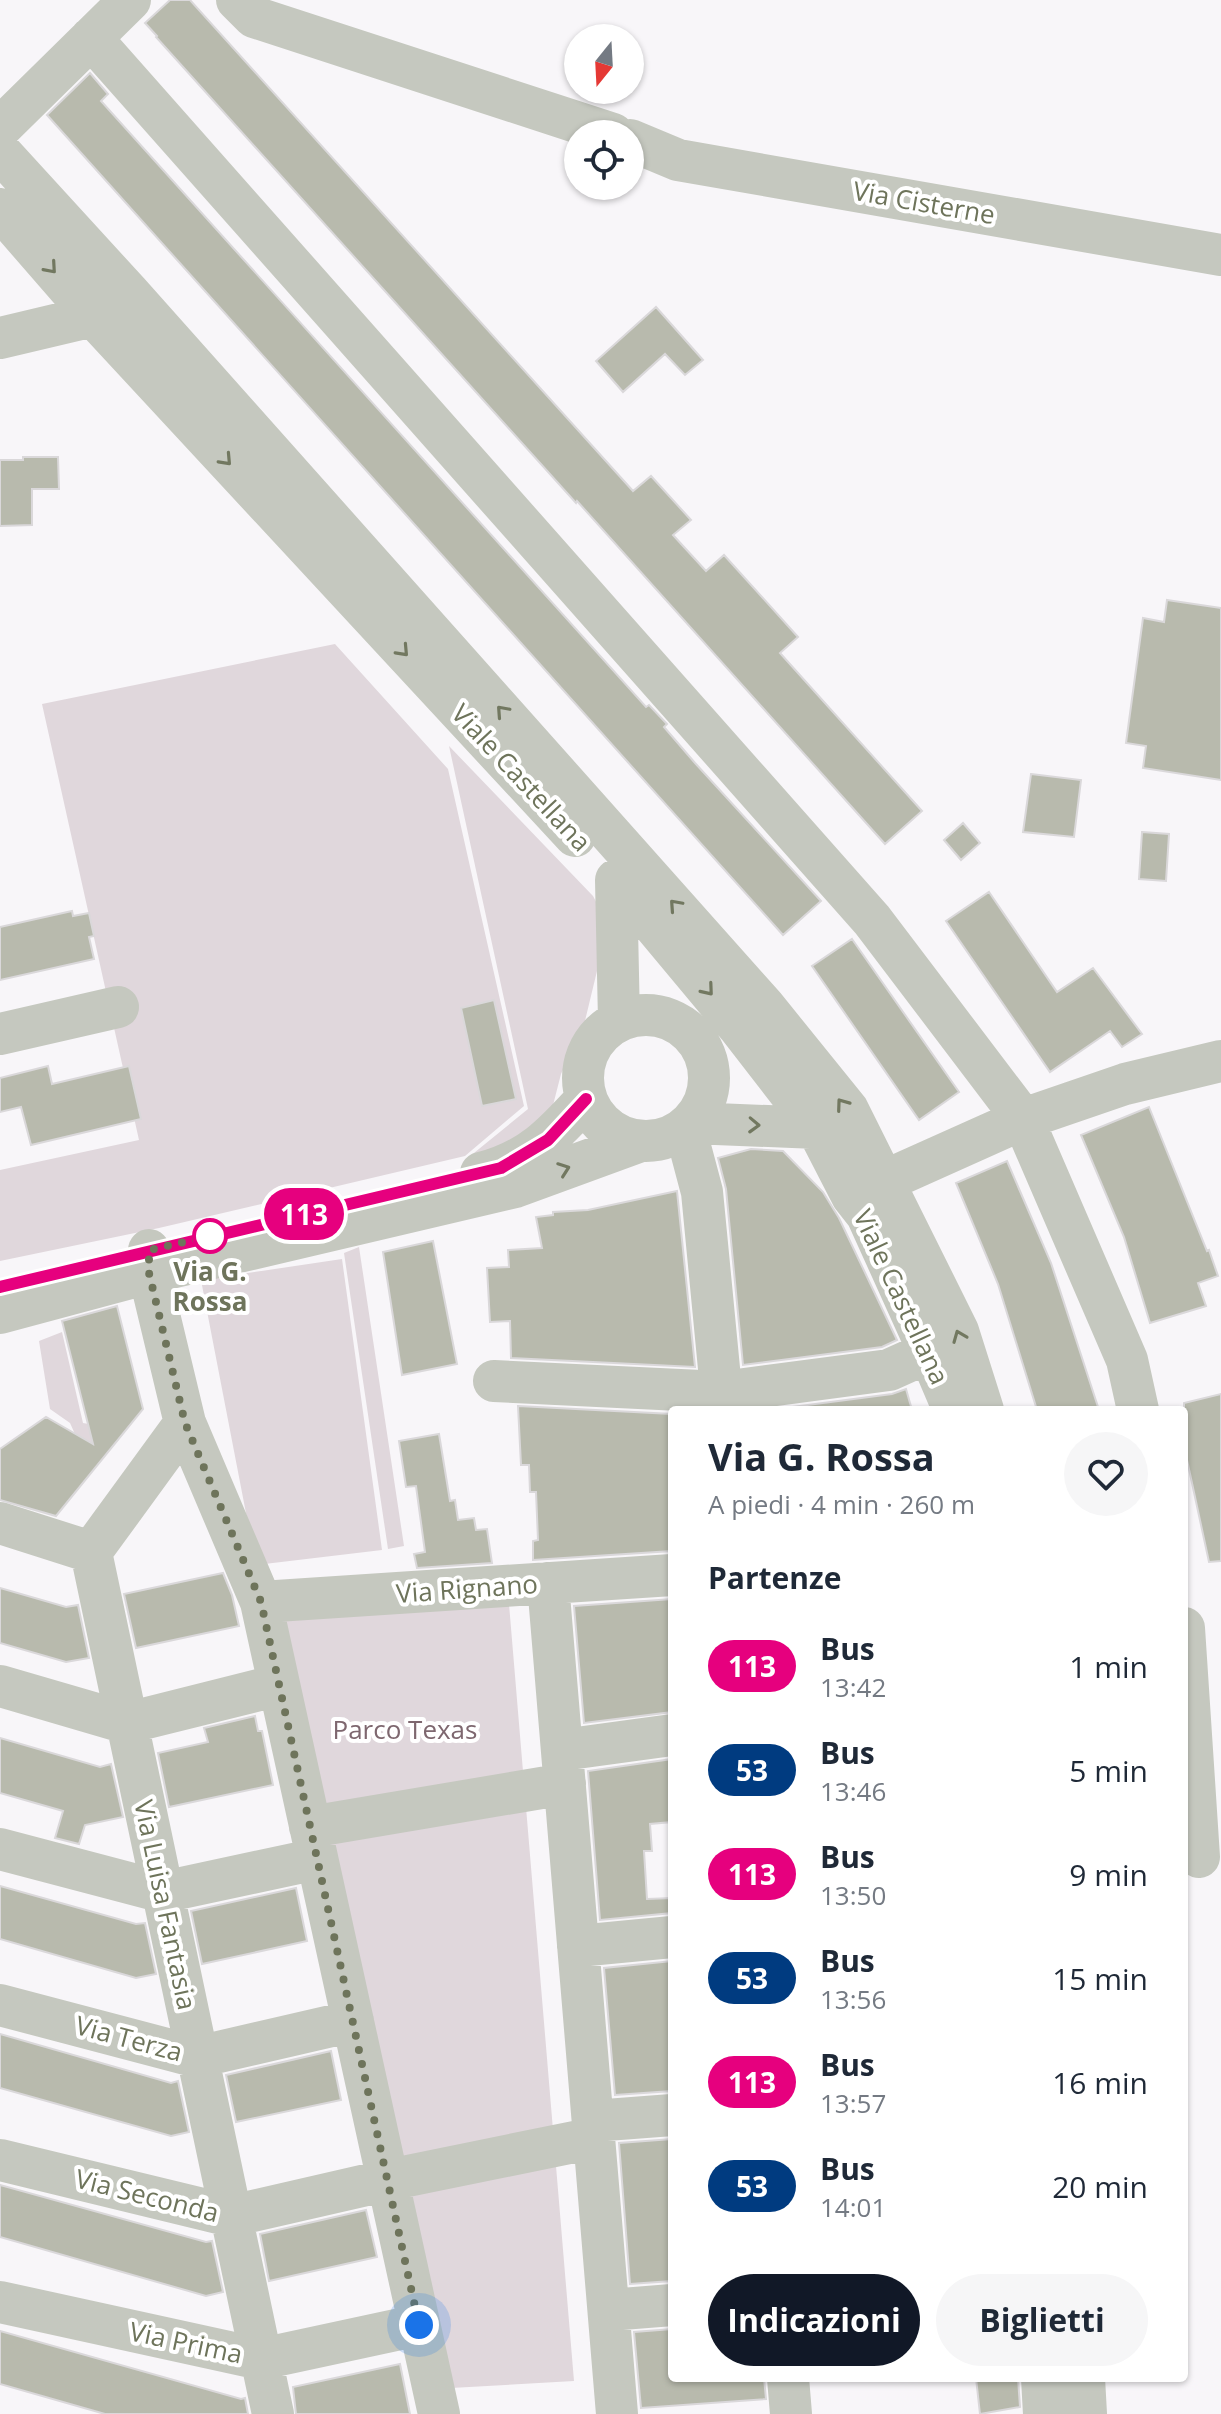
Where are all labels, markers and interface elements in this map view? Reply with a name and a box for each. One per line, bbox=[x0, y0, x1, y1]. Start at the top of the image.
north arrow bbox=[564, 24, 644, 104]
map controls bbox=[564, 24, 644, 200]
button: locate bbox=[564, 120, 644, 200]
street label: Via Cisterne bbox=[850, 172, 998, 232]
one-way arrow bbox=[41, 259, 56, 273]
one-way arrow bbox=[217, 451, 232, 465]
one-way arrow bbox=[394, 641, 408, 656]
street label: Viale Castellana bbox=[444, 696, 600, 859]
one-way arrow bbox=[497, 706, 511, 721]
one-way arrow bbox=[670, 900, 684, 915]
one-way arrow bbox=[698, 981, 713, 995]
one-way arrow bbox=[837, 1098, 852, 1113]
one-way arrow bbox=[748, 1117, 761, 1134]
one-way arrow bbox=[556, 1162, 570, 1179]
line badge: 113 bbox=[258, 1188, 350, 1240]
text: 113 bbox=[280, 1195, 328, 1233]
street label: Viale Castellana bbox=[846, 1203, 958, 1390]
marker: Via G. Rossa bbox=[193, 1219, 227, 1253]
place label: Via G. Rossa bbox=[173, 1253, 247, 1319]
one-way arrow bbox=[952, 1330, 969, 1344]
text: Via G. Rossa bbox=[708, 1430, 935, 1482]
button: heart bbox=[1064, 1432, 1148, 1516]
text: A piedi · 4 min · 260 m bbox=[708, 1486, 975, 1522]
text: Partenze bbox=[708, 1557, 841, 1598]
street label: Via Rignano bbox=[395, 1565, 539, 1611]
text: Bus bbox=[820, 1628, 875, 1669]
text: 1 min bbox=[1069, 1646, 1148, 1687]
text: 113 bbox=[728, 1647, 776, 1685]
text: 13:42 bbox=[820, 1669, 886, 1705]
park label: Parco Texas bbox=[333, 1711, 477, 1747]
text: Bus bbox=[820, 1732, 875, 1773]
text: 5 min bbox=[1069, 1750, 1148, 1791]
text: 53 bbox=[736, 1751, 768, 1789]
text: 13:46 bbox=[820, 1773, 886, 1809]
street label: Via Luisa Fantasia bbox=[126, 1796, 206, 2013]
text: Bus bbox=[820, 1836, 875, 1877]
text: 9 min bbox=[1069, 1854, 1148, 1895]
text: 113 bbox=[728, 1855, 776, 1893]
text: 13:50 bbox=[820, 1877, 886, 1913]
text: Bus bbox=[820, 1940, 875, 1981]
text: 15 min bbox=[1052, 1958, 1148, 1999]
text: 53 bbox=[736, 1959, 768, 1997]
text: 13:56 bbox=[820, 1981, 886, 2017]
street label: Via Terza bbox=[72, 2006, 187, 2070]
text: Bus bbox=[820, 2044, 875, 2085]
text: 16 min bbox=[1052, 2062, 1148, 2103]
text: 113 bbox=[728, 2063, 776, 2101]
text: 13:57 bbox=[820, 2085, 886, 2121]
text: Bus bbox=[820, 2148, 875, 2189]
street label: Via Seconda bbox=[72, 2160, 223, 2230]
text: 20 min bbox=[1052, 2166, 1148, 2207]
text: 53 bbox=[736, 2167, 768, 2205]
text: 14:01 bbox=[820, 2189, 886, 2225]
button: Indicazioni bbox=[708, 2274, 920, 2366]
button: Biglietti bbox=[936, 2274, 1148, 2366]
your location bbox=[399, 2305, 439, 2345]
street label: Via Prima bbox=[126, 2312, 246, 2372]

